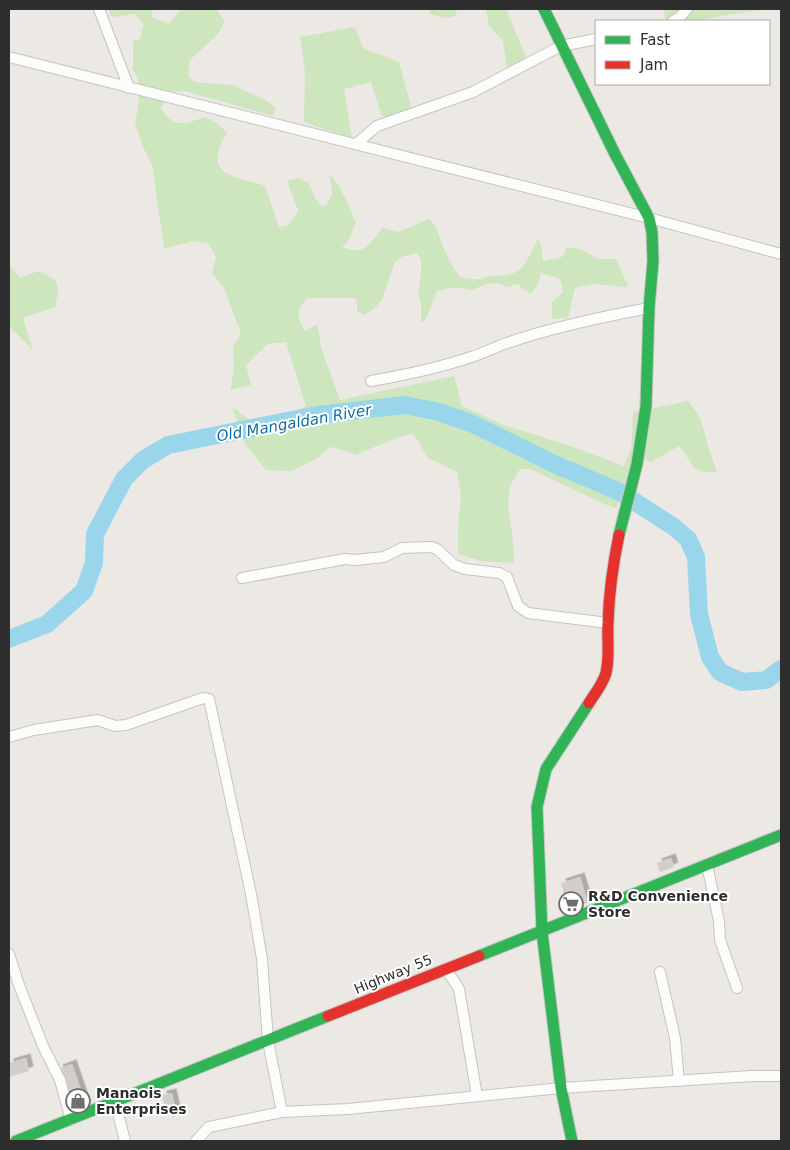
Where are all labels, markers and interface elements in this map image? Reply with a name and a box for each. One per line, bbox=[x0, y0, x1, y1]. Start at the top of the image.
legend bbox=[595, 20, 770, 85]
text: Fast bbox=[640, 31, 670, 49]
text: Jam bbox=[639, 56, 668, 74]
water label: Old Mangaldan River bbox=[215, 400, 374, 445]
place label: R&D Convenience Store bbox=[588, 888, 728, 920]
supermarket icon: R&D Convenience Store bbox=[558, 891, 584, 917]
street label: Highway 55 bbox=[352, 951, 434, 997]
place label: Manaois Enterprises bbox=[96, 1085, 187, 1117]
shop icon: Manaois Enterprises bbox=[65, 1088, 91, 1114]

